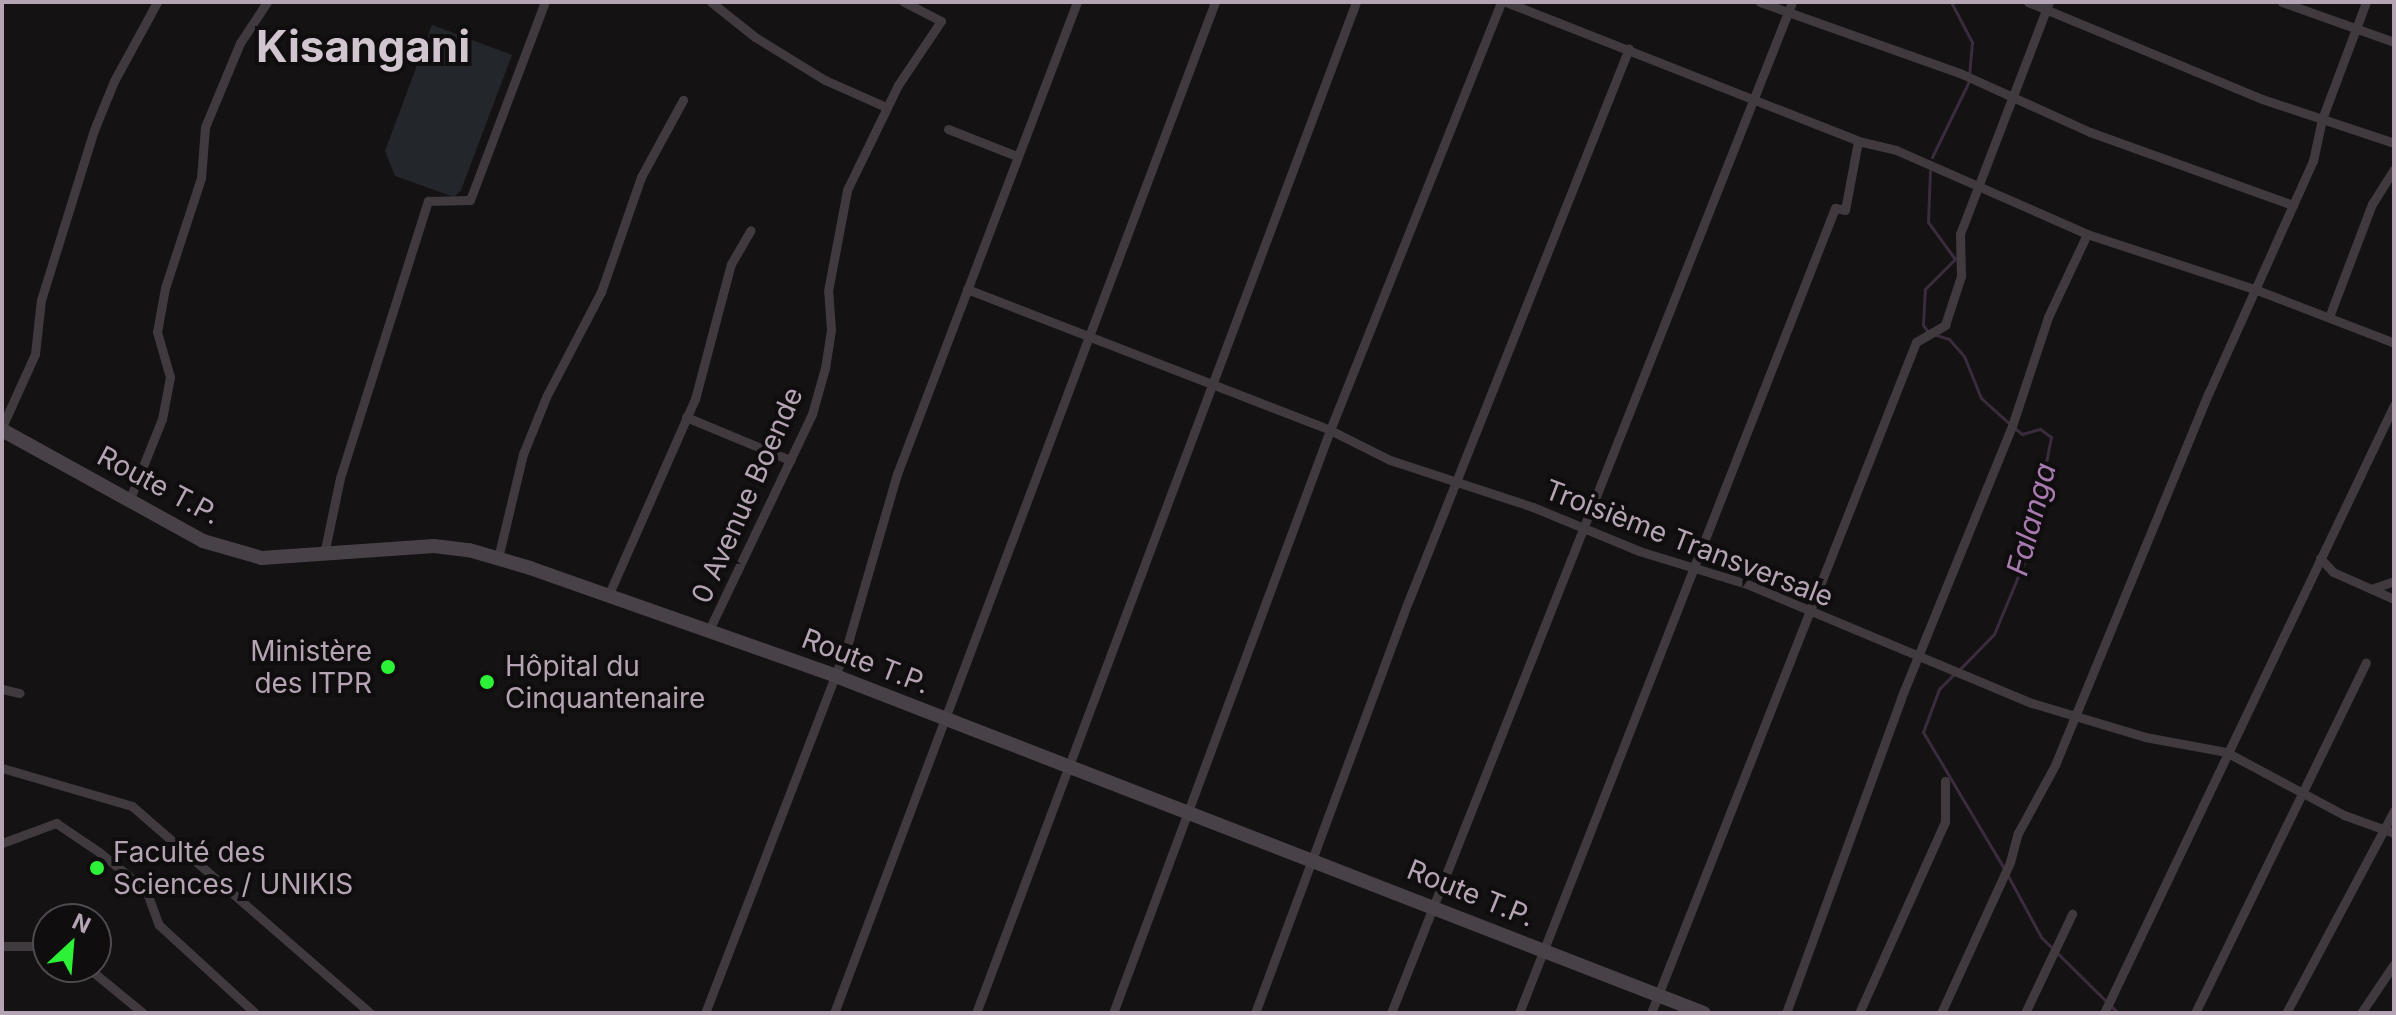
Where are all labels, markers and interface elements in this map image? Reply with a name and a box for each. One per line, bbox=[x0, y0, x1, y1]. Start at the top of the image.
district label: Kisangani bbox=[256, 20, 470, 72]
street label: 0 Avenue Boende bbox=[684, 382, 810, 608]
street label: Route T.P. bbox=[92, 439, 226, 531]
water label: Falanga bbox=[1999, 459, 2063, 579]
street label: Troisième Transversale bbox=[1540, 472, 1838, 614]
street label: Route T.P. bbox=[797, 621, 935, 701]
place label: Ministère des ITPR bbox=[250, 634, 372, 700]
place label: Hôpital du Cinquantenaire bbox=[505, 649, 705, 715]
marker: Ministère des ITPR bbox=[379, 658, 397, 676]
marker: Hôpital du Cinquantenaire bbox=[476, 671, 498, 693]
place label: Faculté des Sciences / UNIKIS bbox=[113, 835, 353, 901]
street label: Route T.P. bbox=[1402, 852, 1540, 934]
marker: Faculté des Sciences / UNIKIS bbox=[88, 859, 106, 877]
north arrow bbox=[32, 903, 112, 983]
text: N bbox=[68, 908, 95, 939]

